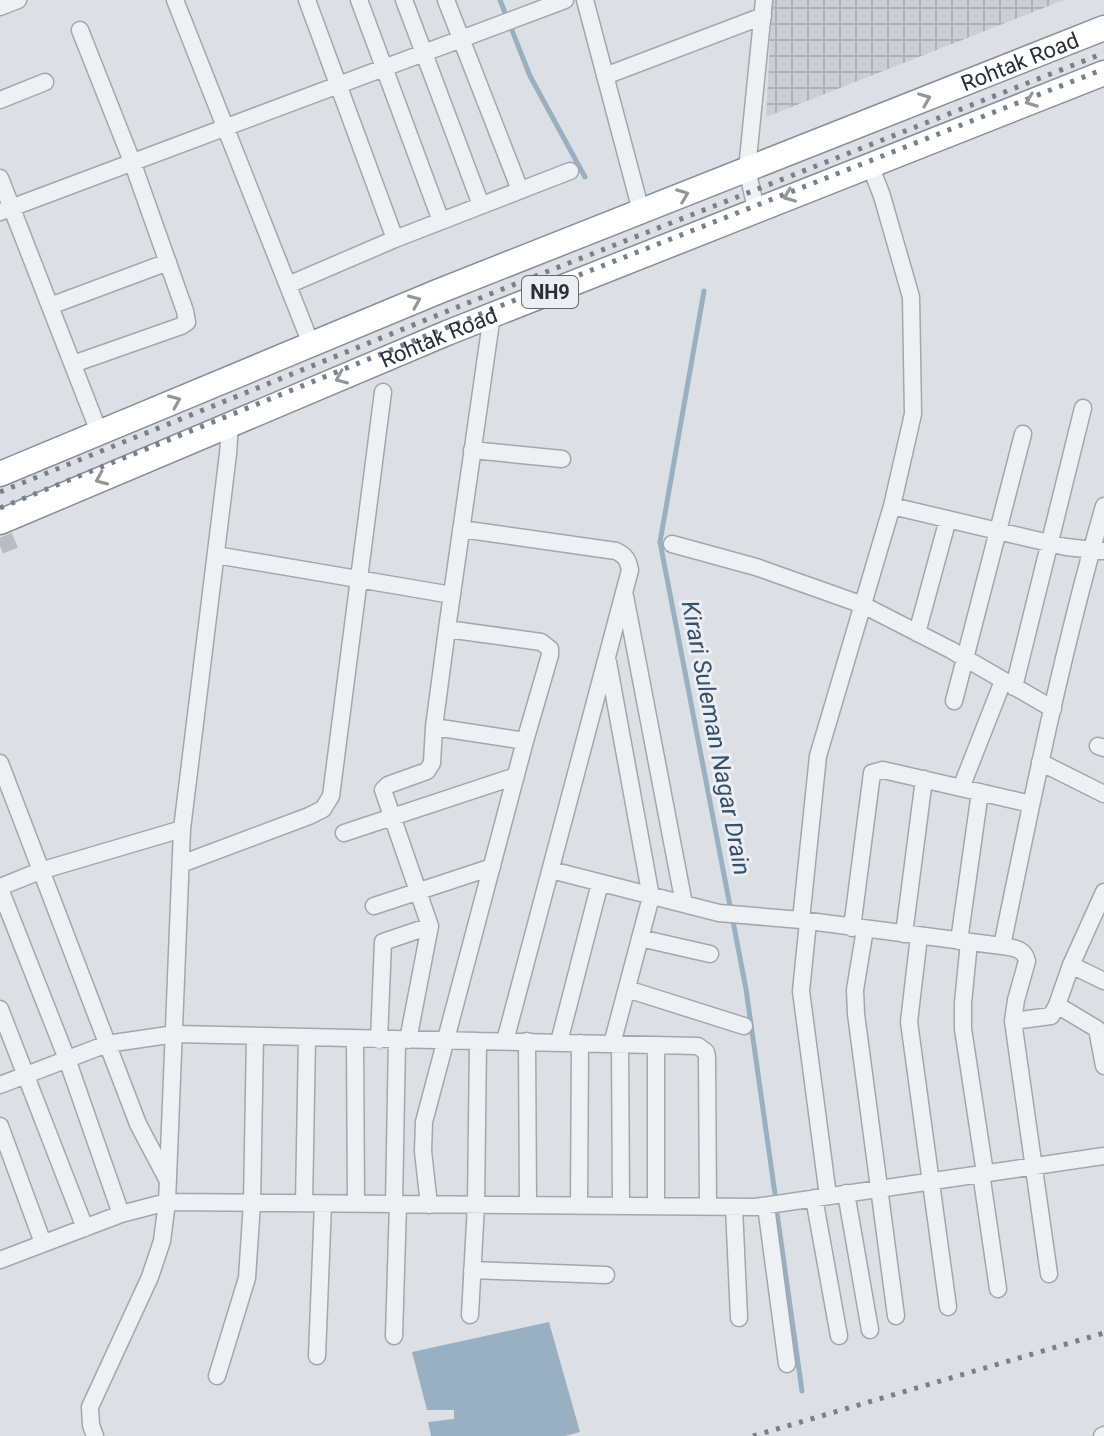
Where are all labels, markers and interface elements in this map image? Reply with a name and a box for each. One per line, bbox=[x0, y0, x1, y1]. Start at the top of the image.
street label: Rohtak Road bbox=[957, 27, 1082, 96]
one-way arrow bbox=[1025, 91, 1039, 108]
one-way arrow bbox=[917, 92, 931, 109]
one-way arrow bbox=[783, 187, 797, 203]
one-way arrow bbox=[675, 188, 689, 204]
road number: NH9 bbox=[522, 276, 578, 308]
one-way arrow bbox=[407, 294, 421, 310]
street label: Rohtak Road bbox=[376, 302, 501, 372]
one-way arrow bbox=[335, 368, 349, 384]
one-way arrow bbox=[167, 394, 181, 410]
one-way arrow bbox=[95, 469, 109, 485]
water label: Kirari Suleman Nagar Drain bbox=[676, 598, 756, 878]

